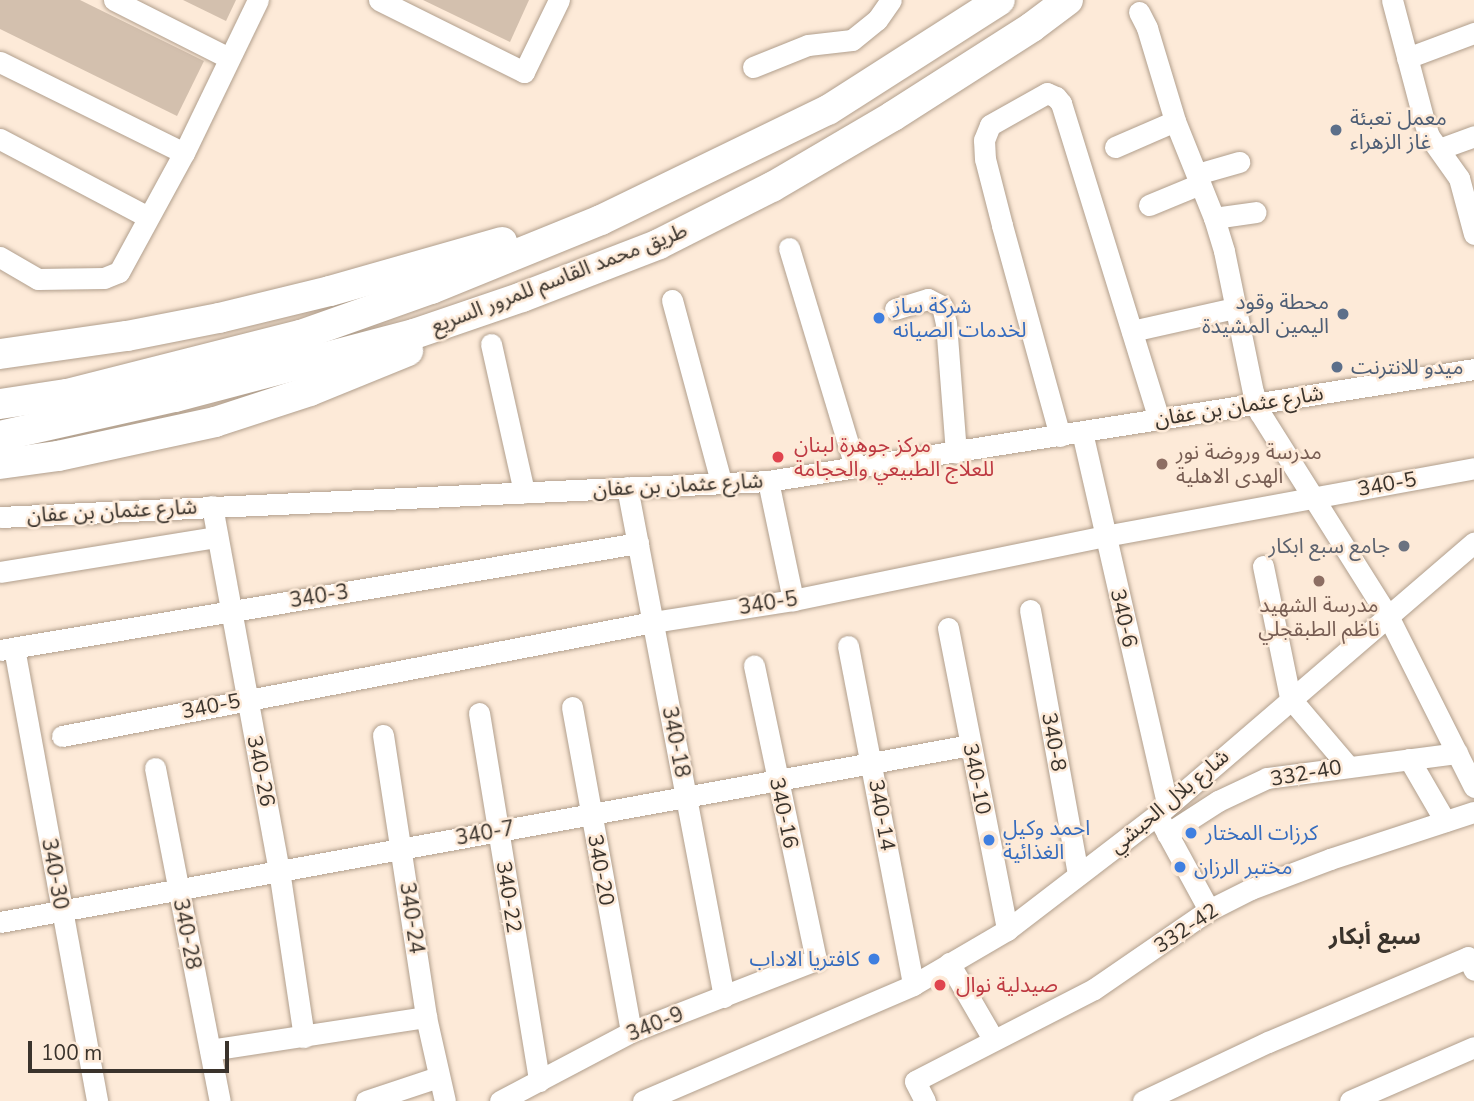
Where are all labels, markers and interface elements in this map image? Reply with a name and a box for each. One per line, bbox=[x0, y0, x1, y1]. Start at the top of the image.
place label: معمل تعبئة غاز الزهراء bbox=[1350, 105, 1447, 155]
marker: معمل تعبئة غاز الزهراء bbox=[1328, 122, 1344, 138]
street label: طريق محمد القاسم للمرور السريع bbox=[427, 217, 691, 339]
place label: محطة وقود اليمين المشيدة bbox=[1202, 289, 1329, 339]
place label: شركة ساز لخدمات الصيانه bbox=[893, 293, 1027, 343]
marker: محطة وقود اليمين المشيدة bbox=[1335, 306, 1351, 322]
marker: شركة ساز لخدمات الصيانه bbox=[871, 310, 887, 326]
place label: ميدو للانترنت bbox=[1351, 354, 1464, 380]
marker: ميدو للانترنت bbox=[1329, 359, 1345, 375]
street label: شارع عثمان بن عفان bbox=[1153, 380, 1325, 432]
place label: مركز جوهرة لبنان للعلاج الطبيعي والحجامة bbox=[794, 432, 994, 482]
place label: مدرسة وروضة نور الهدى الاهلية bbox=[1176, 439, 1322, 489]
marker: مركز جوهرة لبنان للعلاج الطبيعي والحجامة bbox=[768, 447, 788, 467]
marker: مدرسة وروضة نور الهدى الاهلية bbox=[1154, 456, 1170, 472]
street label: 340-5 bbox=[1356, 466, 1418, 502]
street label: شارع عثمان بن عفان bbox=[592, 468, 764, 502]
street label: شارع عثمان بن عفان bbox=[26, 494, 198, 528]
place label: جامع سبع ابكار bbox=[1269, 533, 1390, 559]
marker: جامع سبع ابكار bbox=[1396, 538, 1412, 554]
marker: مدرسة الشهيد ناظم الطبقجلي bbox=[1311, 573, 1327, 589]
street label: 340-3 bbox=[288, 579, 350, 613]
street label: 340-5 bbox=[737, 586, 799, 620]
street label: 340-6 bbox=[1105, 586, 1143, 650]
place label: مدرسة الشهيد ناظم الطبقجلي bbox=[1258, 592, 1380, 642]
street label: 340-5 bbox=[179, 688, 243, 724]
street label: 340-18 bbox=[657, 704, 695, 780]
street label: 340-8 bbox=[1036, 711, 1072, 773]
street label: 340-26 bbox=[242, 733, 280, 809]
street label: 340-10 bbox=[958, 741, 996, 817]
street label: شارع بلال الحبشي bbox=[1104, 743, 1234, 859]
street label: 332-40 bbox=[1268, 754, 1344, 792]
street label: 340-16 bbox=[764, 775, 804, 851]
street label: 340-14 bbox=[863, 777, 901, 853]
street label: 340-7 bbox=[454, 815, 516, 851]
place label: احمد وكيل الغذائية bbox=[1003, 815, 1090, 865]
place label: كرزات المختار bbox=[1205, 820, 1318, 846]
marker: كرزات المختار bbox=[1183, 825, 1199, 841]
street label: 340-20 bbox=[582, 832, 620, 908]
marker: احمد وكيل الغذائية bbox=[981, 832, 997, 848]
street label: 340-30 bbox=[36, 836, 74, 912]
place label: مختبر الرزان bbox=[1194, 854, 1292, 880]
marker: مختبر الرزان bbox=[1172, 859, 1188, 875]
street label: 340-22 bbox=[491, 860, 527, 934]
street label: 340-24 bbox=[395, 881, 429, 955]
street label: 340-28 bbox=[168, 896, 206, 972]
street label: 332-42 bbox=[1149, 897, 1223, 959]
district label: سبع أبكار bbox=[1329, 923, 1421, 951]
place label: كافتريا الاداب bbox=[749, 946, 860, 972]
marker: كافتريا الاداب bbox=[866, 951, 882, 967]
place label: صيدلية نوال bbox=[956, 972, 1058, 998]
marker: صيدلية نوال bbox=[930, 975, 950, 995]
street label: 340-9 bbox=[623, 1001, 687, 1047]
scale bar bbox=[32, 1028, 233, 1072]
text: 100 m bbox=[41, 1039, 102, 1067]

